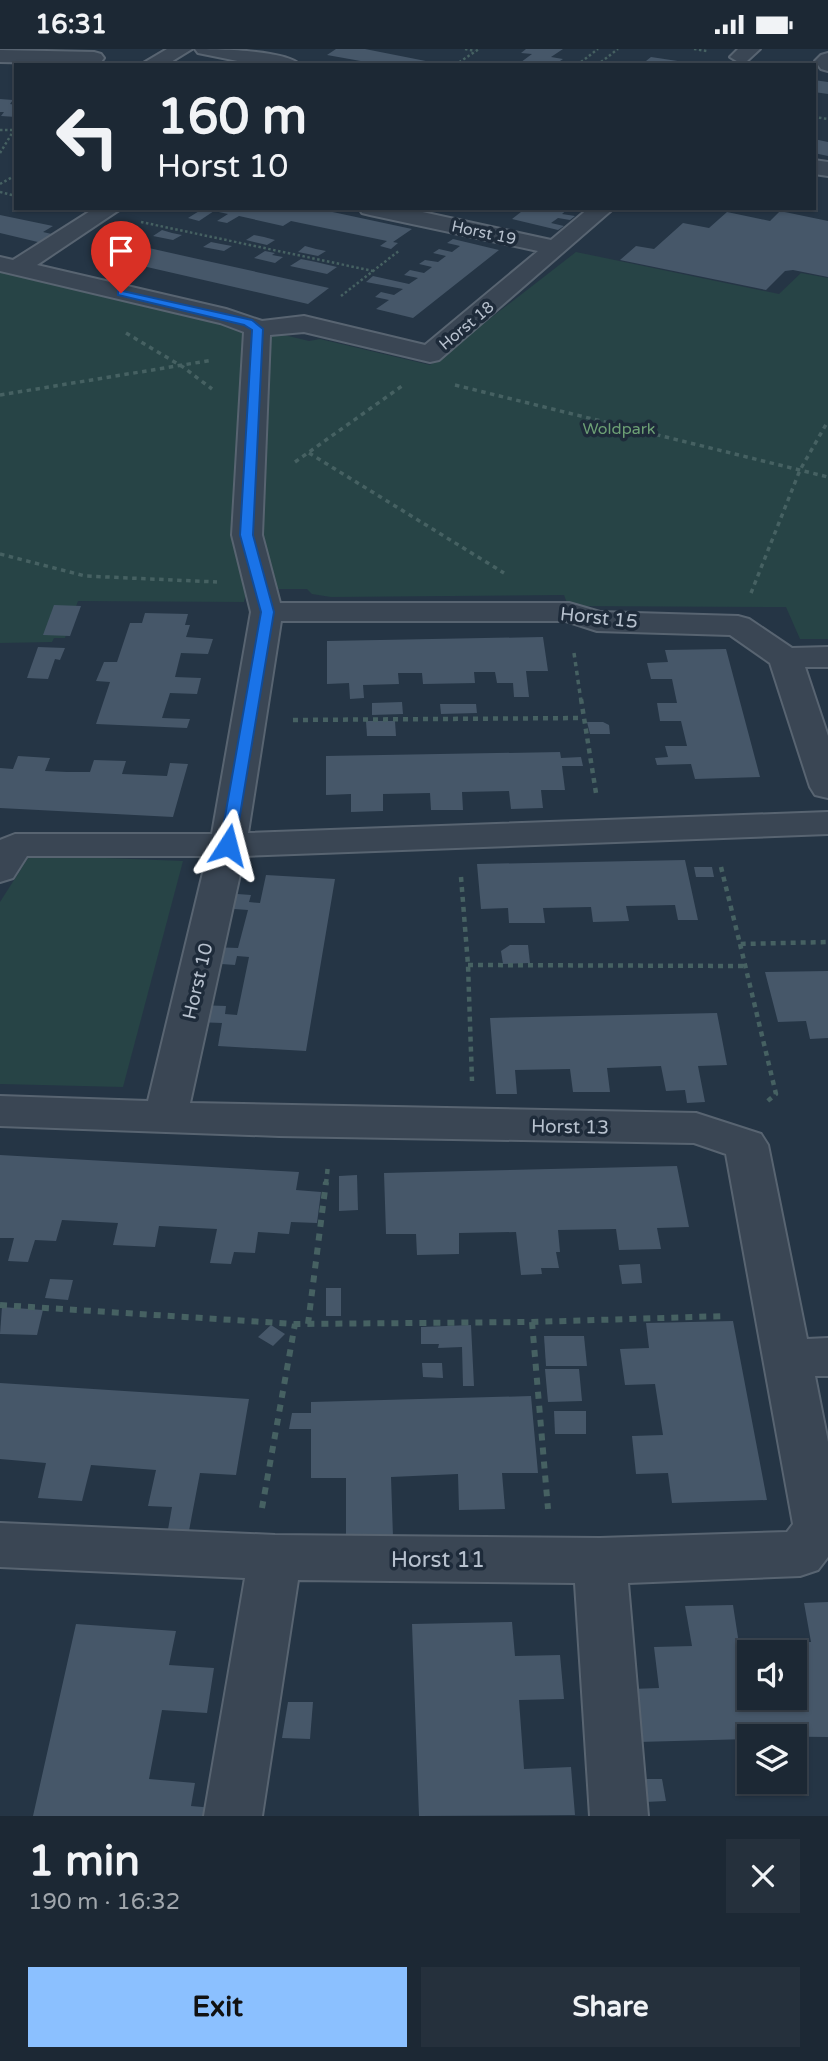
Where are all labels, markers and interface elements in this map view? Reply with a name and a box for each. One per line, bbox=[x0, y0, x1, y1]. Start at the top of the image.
text: 16:31 bbox=[35, 9, 107, 40]
text: 160 m bbox=[157, 88, 307, 147]
icon: left bbox=[42, 91, 133, 182]
text: Horst 10 bbox=[157, 148, 288, 186]
street label: Horst 19 bbox=[450, 216, 518, 250]
pin bbox=[91, 221, 151, 293]
icon: arrive bbox=[102, 232, 140, 270]
street label: Horst 18 bbox=[435, 297, 498, 355]
park label: Woldpark bbox=[582, 419, 656, 439]
street label: Horst 15 bbox=[559, 603, 639, 633]
position arrow bbox=[191, 808, 265, 882]
street label: Horst 10 bbox=[178, 941, 217, 1022]
street label: Horst 13 bbox=[531, 1115, 609, 1139]
street label: Horst 11 bbox=[391, 1546, 485, 1574]
map controls bbox=[737, 1640, 807, 1794]
button: sound bbox=[737, 1640, 807, 1710]
button: layers bbox=[737, 1724, 807, 1794]
text: 1 min bbox=[28, 1836, 140, 1887]
button: close bbox=[726, 1839, 800, 1913]
text: 190 m · 16:32 bbox=[28, 1888, 180, 1916]
button: Exit bbox=[28, 1967, 407, 2047]
button: Share bbox=[421, 1967, 800, 2047]

